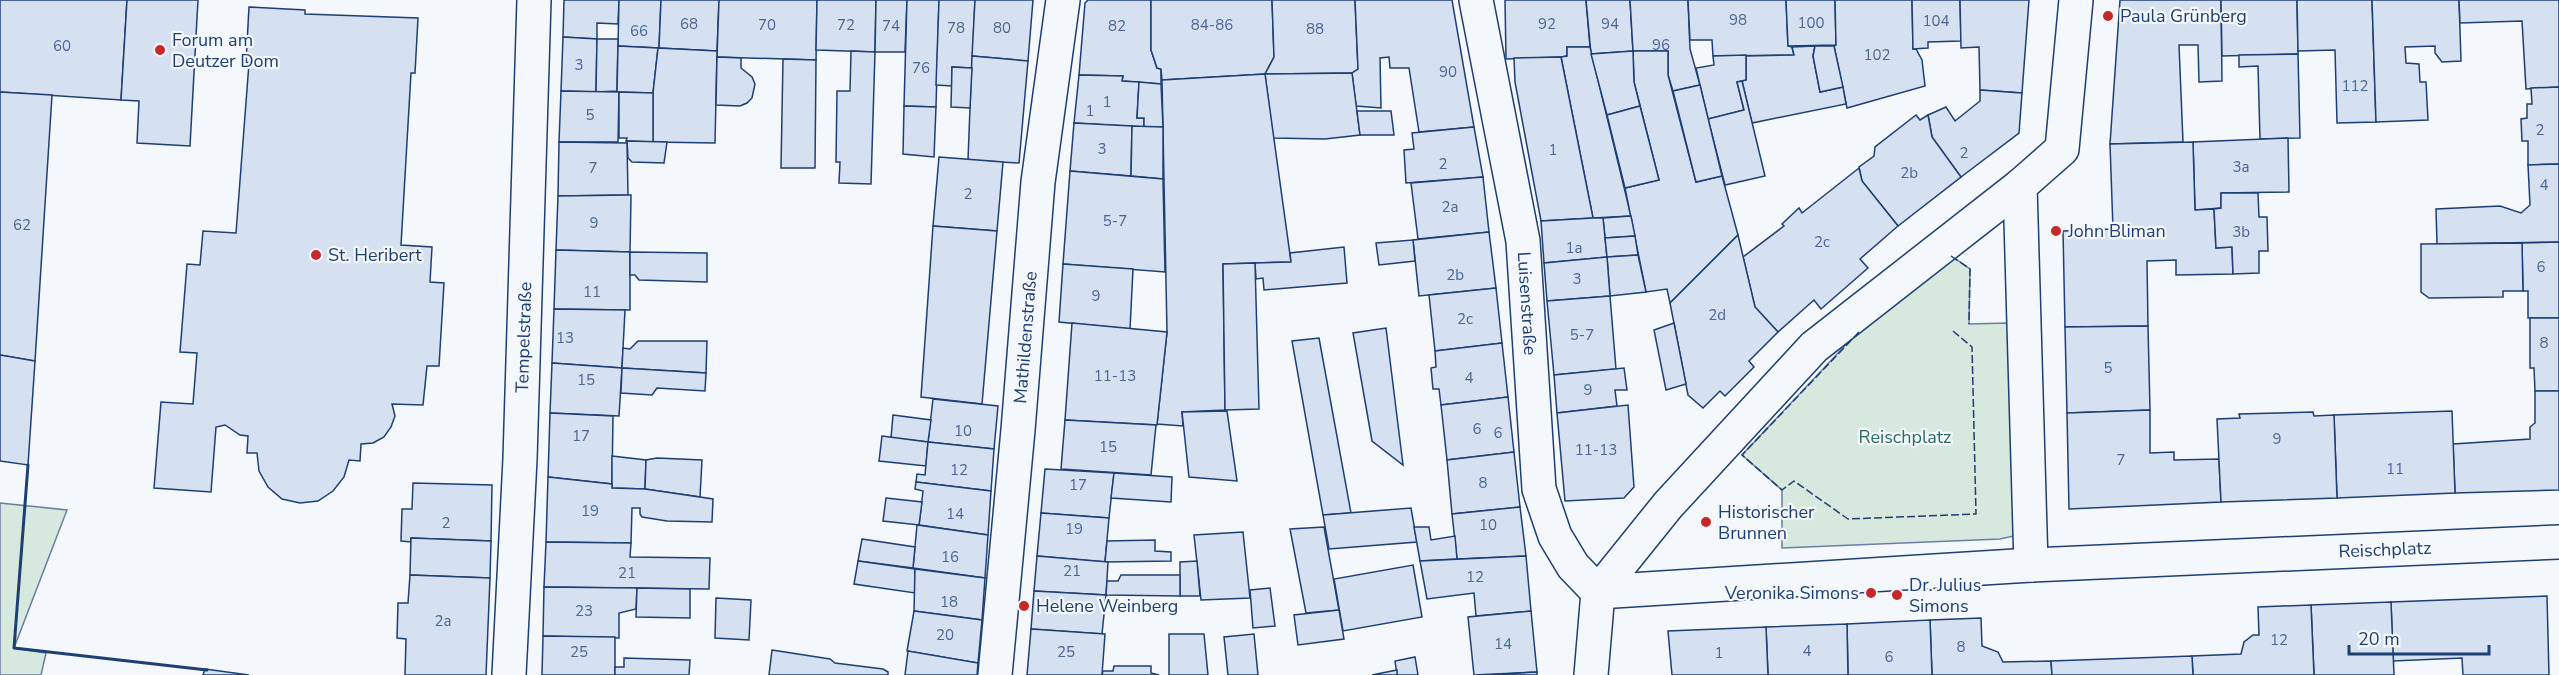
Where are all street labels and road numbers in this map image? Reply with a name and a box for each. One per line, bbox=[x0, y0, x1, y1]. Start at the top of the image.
street label: Luisenstraße bbox=[1512, 251, 1542, 356]
street label: Mathildenstraße bbox=[1008, 270, 1043, 404]
street label: Tempelstraße bbox=[510, 281, 537, 393]
street label: Reischplatz bbox=[2338, 536, 2432, 564]

